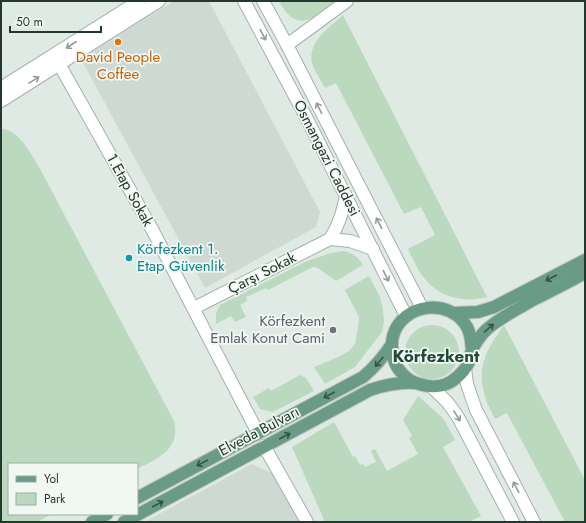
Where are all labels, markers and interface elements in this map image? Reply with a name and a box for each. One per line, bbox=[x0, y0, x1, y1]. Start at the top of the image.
scale bar bbox=[10, 8, 101, 34]
text: 50 m bbox=[16, 13, 43, 31]
one-way arrow bbox=[260, 29, 267, 41]
marker: David People Coffee bbox=[113, 37, 123, 47]
one-way arrow bbox=[65, 41, 77, 49]
place label: David People Coffee bbox=[76, 46, 160, 85]
one-way arrow bbox=[28, 76, 39, 84]
street label: Osmangazi Caddesi bbox=[288, 96, 366, 220]
one-way arrow bbox=[315, 102, 323, 114]
street label: 1.Etap Sokak bbox=[101, 150, 159, 231]
one-way arrow bbox=[375, 218, 382, 230]
place label: Körfezkent 1. Etap Güvenlik bbox=[137, 238, 225, 277]
street label: Çarşı Sokak bbox=[224, 246, 300, 300]
marker: Körfezkent 1. Etap Güvenlik bbox=[124, 253, 134, 263]
one-way arrow bbox=[383, 269, 390, 281]
one-way arrow bbox=[545, 275, 557, 282]
place label: Körfezkent Emlak Konut Cami bbox=[210, 310, 325, 349]
one-way arrow bbox=[484, 323, 494, 333]
marker: Körfezkent Emlak Konut Cami bbox=[328, 325, 338, 335]
district label: Körfezkent bbox=[392, 344, 480, 368]
one-way arrow bbox=[375, 356, 384, 367]
one-way arrow bbox=[323, 392, 335, 400]
street label: Elveda Bulvarı bbox=[215, 400, 303, 462]
one-way arrow bbox=[453, 410, 461, 421]
one-way arrow bbox=[279, 431, 291, 439]
one-way arrow bbox=[196, 460, 208, 468]
legend bbox=[8, 463, 138, 515]
text: Yol bbox=[44, 470, 59, 488]
one-way arrow bbox=[512, 482, 519, 494]
text: Park bbox=[44, 490, 66, 508]
one-way arrow bbox=[152, 499, 164, 507]

